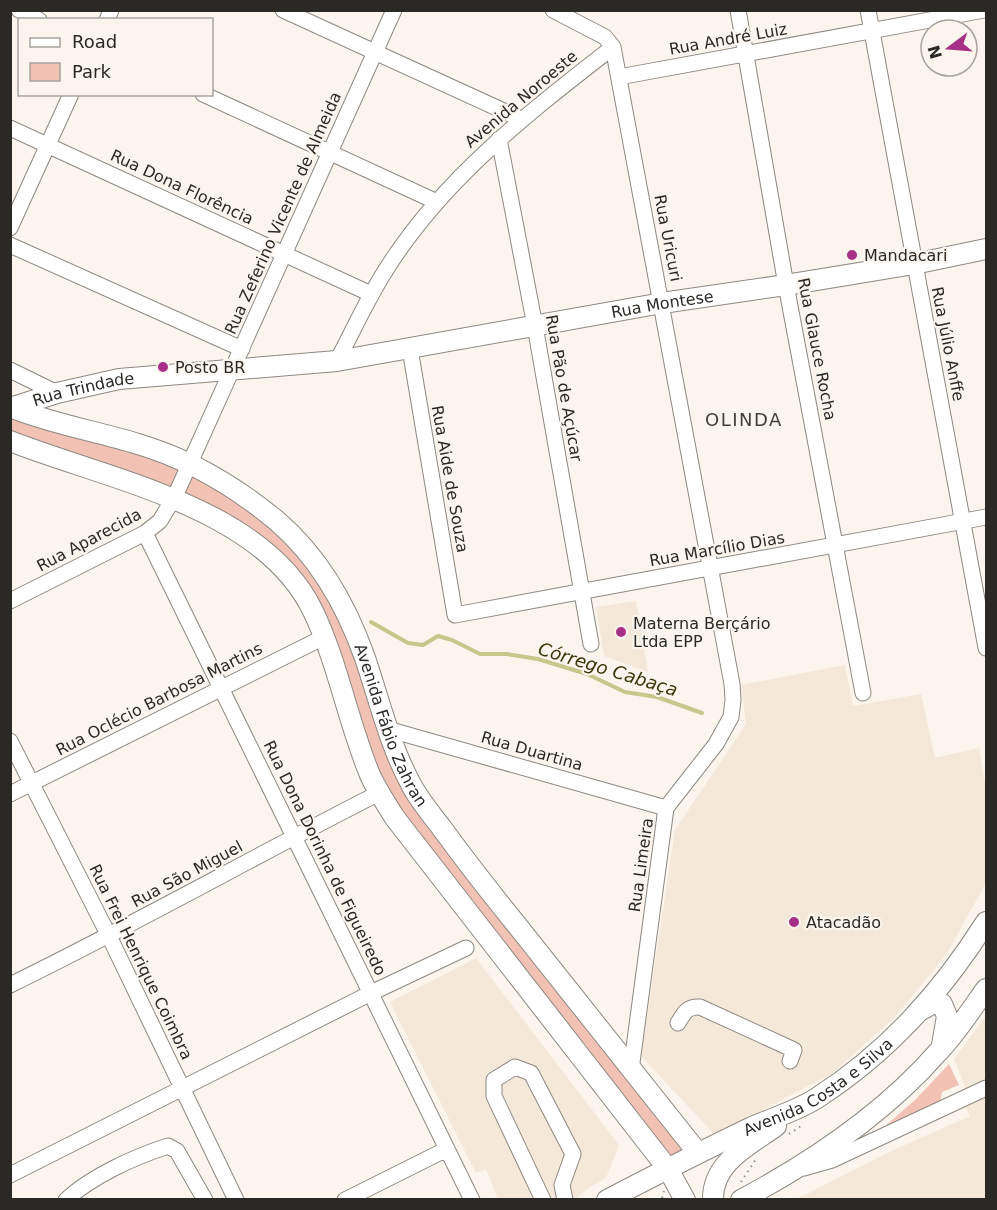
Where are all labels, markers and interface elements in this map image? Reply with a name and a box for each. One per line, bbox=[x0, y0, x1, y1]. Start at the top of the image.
legend bbox=[18, 18, 213, 96]
north arrow bbox=[919, 18, 979, 78]
street label: Rua André Luiz bbox=[668, 19, 788, 59]
text: Road bbox=[72, 31, 117, 52]
text: N bbox=[924, 43, 946, 61]
street label: Avenida Noroeste bbox=[461, 46, 581, 152]
text: Park bbox=[72, 61, 111, 82]
street label: Rua Zeferino Vicente de Almeida bbox=[221, 89, 345, 337]
street label: Rua Dona Florência bbox=[108, 146, 256, 228]
street label: Rua Uricuri bbox=[650, 193, 686, 283]
place label: Mandacari bbox=[864, 246, 947, 265]
marker: Mandacari bbox=[845, 248, 859, 262]
street label: Rua Glauce Rocha bbox=[794, 276, 840, 422]
street label: Rua Júlio Anffe bbox=[928, 285, 968, 403]
street label: Rua Montese bbox=[610, 286, 715, 321]
street label: Rua Pão de Açúcar bbox=[542, 313, 586, 463]
place label: Posto BR bbox=[175, 358, 245, 377]
marker: Posto BR bbox=[156, 360, 170, 374]
street label: Rua Trindade bbox=[30, 368, 135, 410]
street label: Rua Aide de Souza bbox=[428, 404, 472, 554]
district label: OLINDA bbox=[705, 409, 783, 430]
street label: Rua Aparecida bbox=[34, 504, 144, 576]
street label: Rua Marcílio Dias bbox=[648, 528, 786, 570]
place label: Materna Berçário Ltda EPP bbox=[633, 614, 771, 651]
marker: Materna Berçário Ltda EPP bbox=[614, 625, 628, 639]
water label: Córrego Cabaça bbox=[536, 638, 680, 700]
street label: Rua Oclécio Barbosa Martins bbox=[53, 639, 265, 759]
street label: Avenida Fábio Zahran bbox=[351, 641, 432, 810]
street label: Rua Duartina bbox=[479, 727, 585, 775]
street label: Rua Dona Dorinha de Figueiredo bbox=[260, 737, 390, 979]
street label: Rua Limeira bbox=[625, 817, 657, 913]
street label: Rua São Miguel bbox=[128, 837, 246, 911]
street label: Rua Frei Henrique Coimbra bbox=[85, 861, 197, 1063]
place label: Atacadão bbox=[806, 913, 881, 932]
marker: Atacadão bbox=[787, 915, 801, 929]
street label: Avenida Costa e Silva bbox=[740, 1034, 896, 1139]

